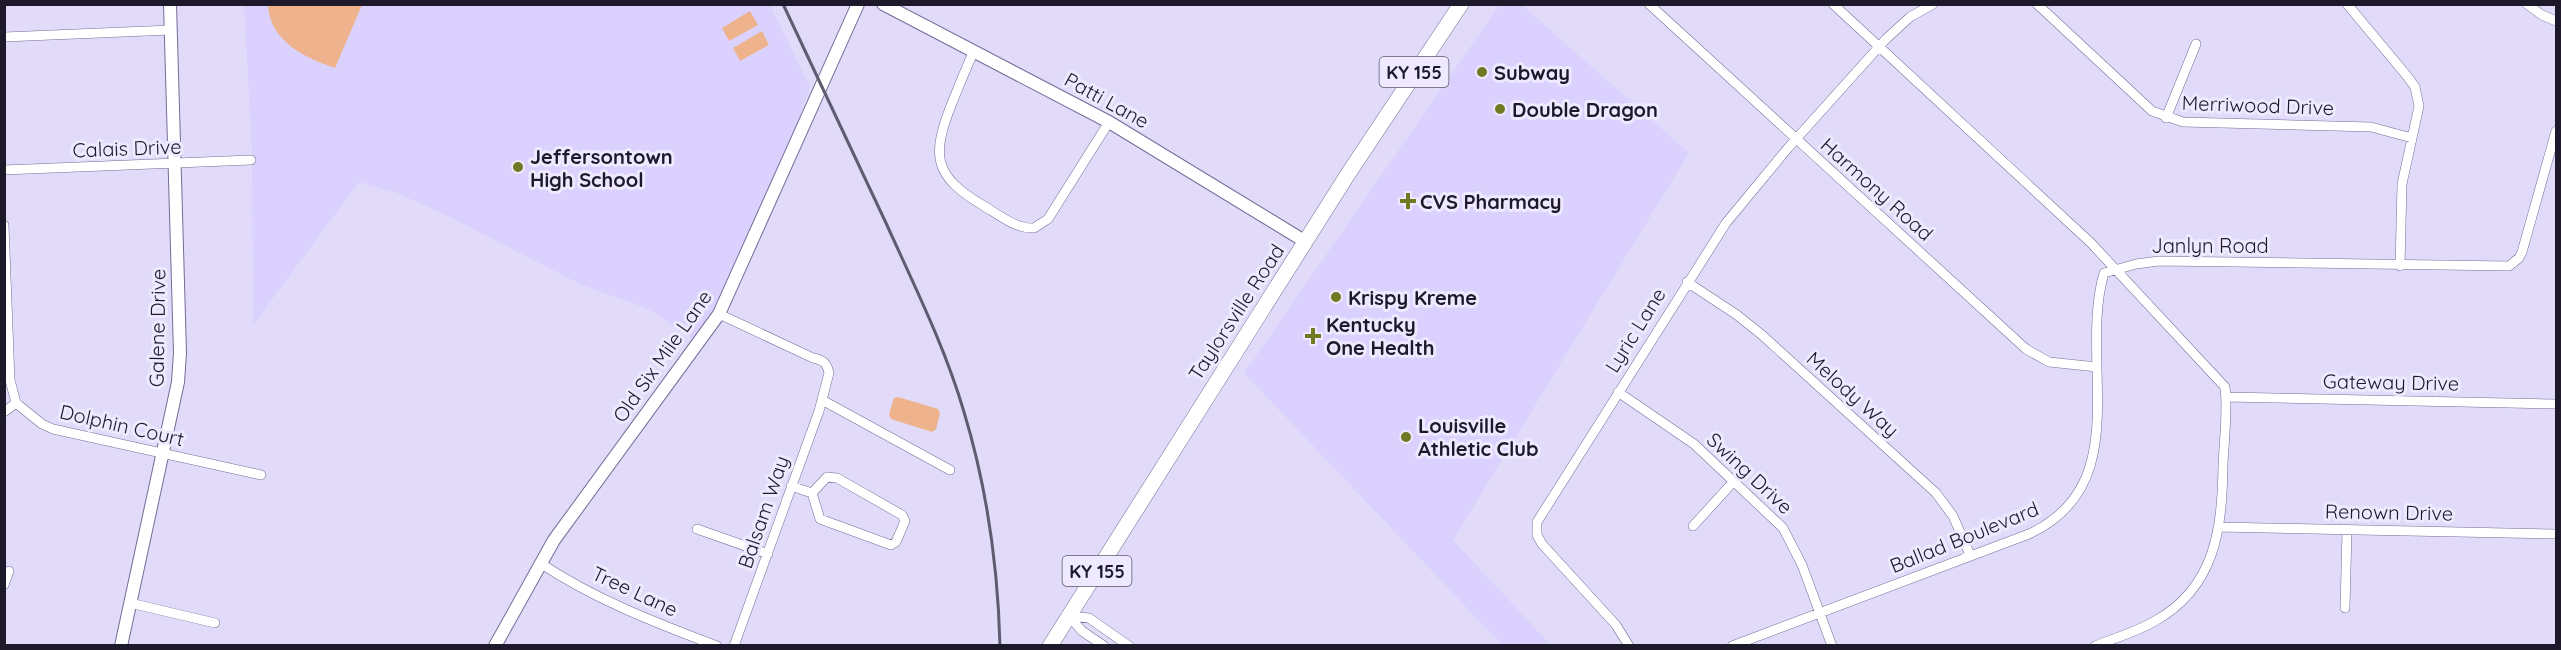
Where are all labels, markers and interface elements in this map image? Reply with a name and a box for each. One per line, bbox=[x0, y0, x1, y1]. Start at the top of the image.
road number: KY 155 bbox=[1380, 57, 1448, 87]
place label: Subway bbox=[1494, 60, 1570, 85]
marker: Subway bbox=[1475, 65, 1489, 79]
street label: Patti Lane bbox=[1060, 67, 1154, 133]
street label: Merriwood Drive bbox=[2181, 90, 2335, 120]
place label: Double Dragon bbox=[1512, 97, 1658, 122]
marker: Double Dragon bbox=[1493, 102, 1507, 116]
street label: Harmony Road bbox=[1816, 132, 1938, 246]
street label: Calais Drive bbox=[72, 134, 182, 162]
place label: Jeffersontown High School bbox=[530, 144, 673, 192]
marker: Jeffersontown High School bbox=[511, 160, 525, 174]
place label: CVS Pharmacy bbox=[1420, 189, 1562, 214]
marker: CVS Pharmacy bbox=[1401, 194, 1415, 208]
street label: Janlyn Road bbox=[2151, 233, 2269, 258]
street label: Taylorsville Road bbox=[1183, 239, 1289, 385]
street label: Galene Drive bbox=[143, 269, 171, 387]
street label: Lyric Lane bbox=[1599, 283, 1671, 377]
street label: Old Six Mile Lane bbox=[607, 285, 717, 427]
place label: Krispy Kreme bbox=[1348, 285, 1477, 310]
marker: Krispy Kreme bbox=[1329, 290, 1343, 304]
place label: Kentucky One Health bbox=[1326, 312, 1435, 360]
marker: Kentucky One Health bbox=[1304, 327, 1322, 345]
street label: Melody Way bbox=[1802, 346, 1904, 442]
street label: Gateway Drive bbox=[2323, 368, 2459, 396]
street label: Dolphin Court bbox=[57, 399, 187, 452]
place label: Louisville Athletic Club bbox=[1418, 413, 1539, 461]
street label: Swing Drive bbox=[1702, 427, 1798, 519]
marker: Louisville Athletic Club bbox=[1399, 430, 1413, 444]
street label: Balsam Way bbox=[732, 452, 794, 572]
street label: Ballad Boulevard bbox=[1886, 496, 2042, 578]
street label: Renown Drive bbox=[2325, 498, 2453, 526]
road number: KY 155 bbox=[1062, 556, 1132, 586]
street label: Tree Lane bbox=[588, 560, 682, 622]

